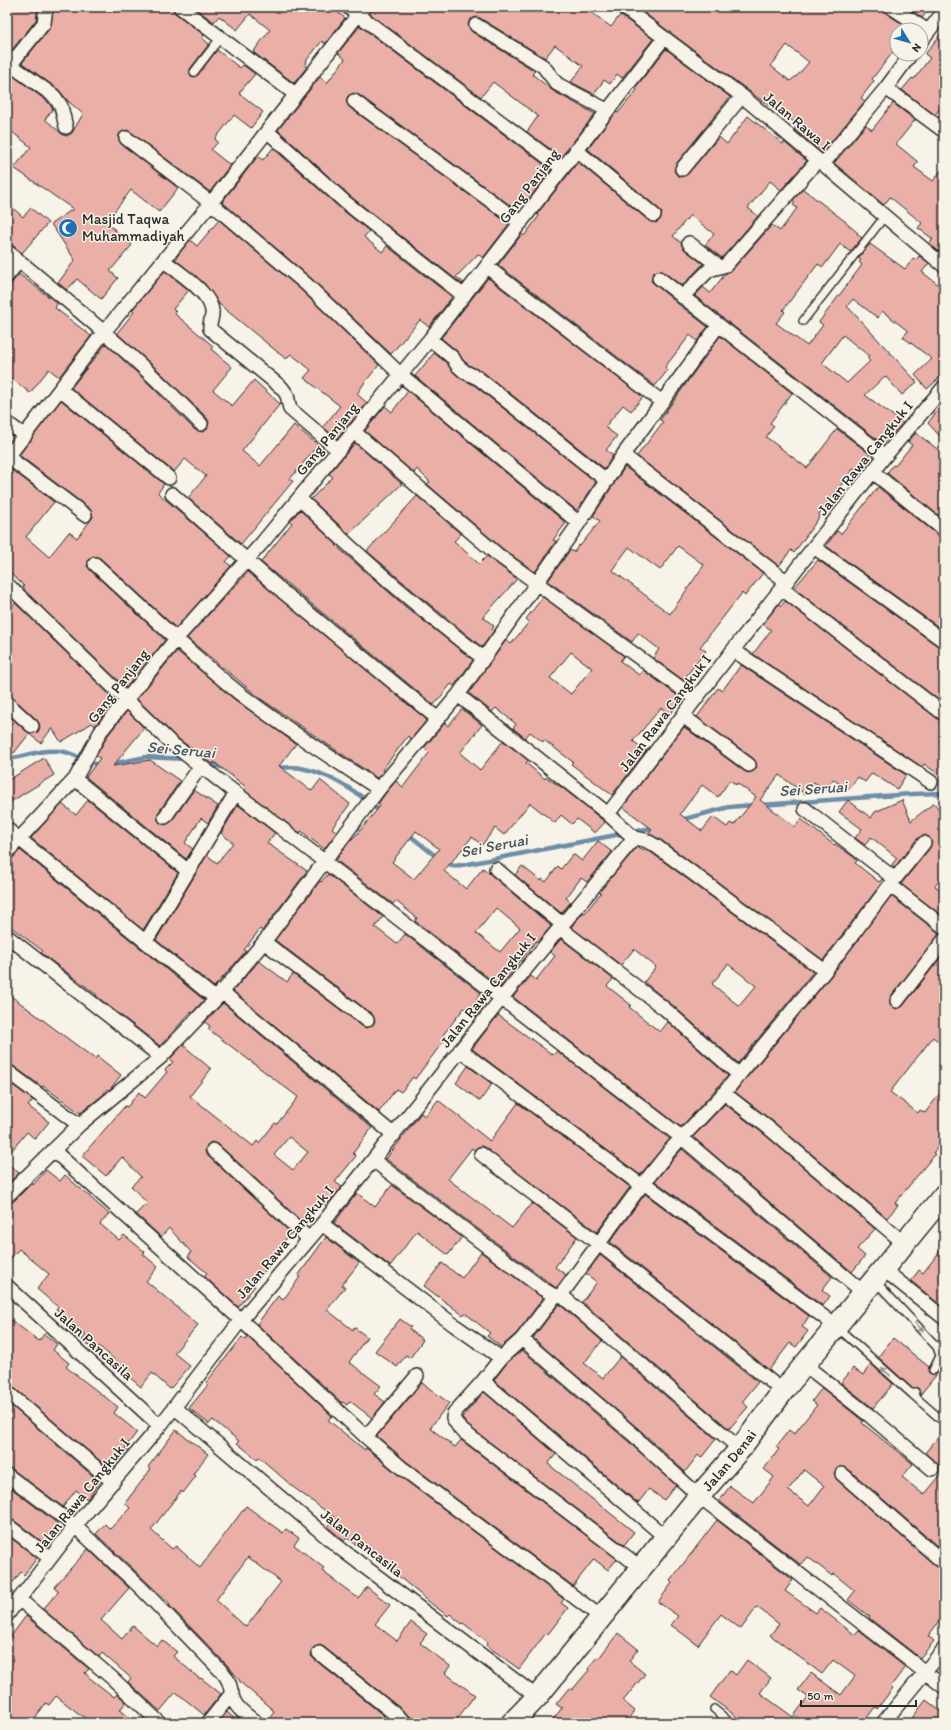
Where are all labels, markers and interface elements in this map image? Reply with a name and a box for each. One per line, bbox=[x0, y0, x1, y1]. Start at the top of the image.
north arrow bbox=[889, 22, 929, 62]
text: N bbox=[909, 41, 924, 55]
street label: Jalan Rawa I bbox=[760, 88, 834, 154]
street label: Gang Panjang bbox=[495, 145, 563, 227]
place label: Masjid Taqwa Muhammadiyah bbox=[82, 210, 185, 245]
mosque icon: Masjid Taqwa Muhammadiyah bbox=[57, 217, 79, 239]
street label: Jalan Rawa Cangkuk I bbox=[813, 397, 917, 519]
street label: Gang Panjang bbox=[292, 398, 362, 479]
street label: Gang Panjang bbox=[83, 645, 153, 727]
street label: Jalan Rawa Cangkuk I bbox=[615, 651, 715, 775]
water label: Sei Seruai bbox=[146, 737, 218, 762]
water label: Sei Seruai bbox=[778, 777, 850, 800]
water label: Sei Seruai bbox=[459, 829, 531, 861]
street label: Jalan Rawa Cangkuk I bbox=[436, 929, 540, 1051]
street label: Jalan Rawa Cangkuk I bbox=[232, 1182, 338, 1302]
street label: Jalan Pancasila bbox=[51, 1304, 137, 1384]
one-way arrow bbox=[914, 1322, 924, 1332]
one-way arrow bbox=[881, 1367, 892, 1376]
street label: Jalan Denai bbox=[698, 1426, 760, 1495]
street label: Jalan Rawa Cangkuk I bbox=[30, 1434, 134, 1556]
street label: Jalan Pancasila bbox=[317, 1505, 407, 1581]
scale bar bbox=[801, 1682, 916, 1708]
text: 50 m bbox=[807, 1689, 833, 1703]

